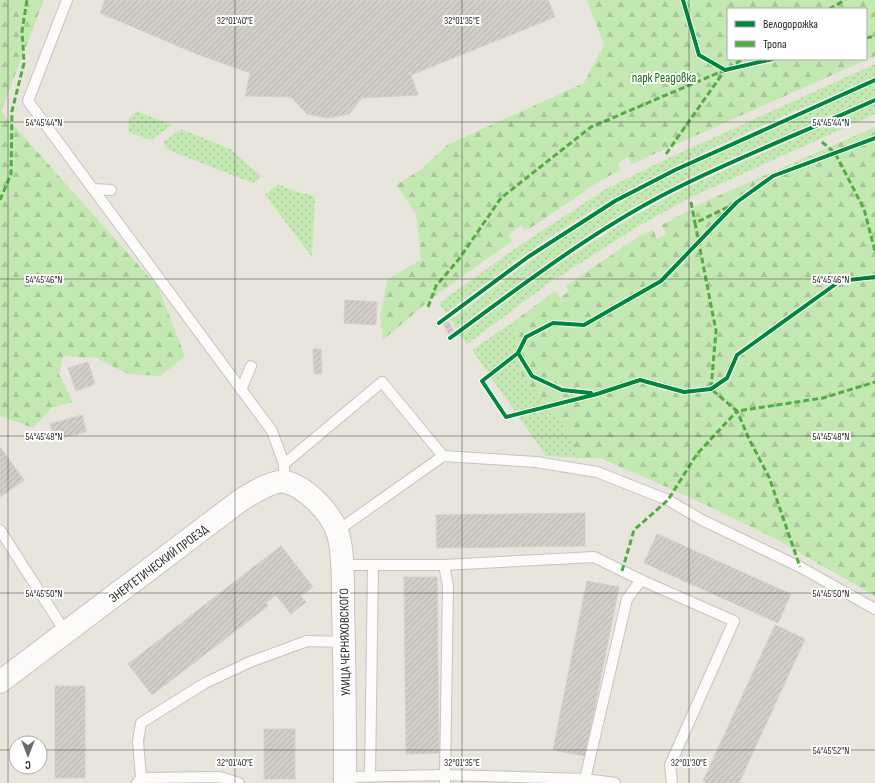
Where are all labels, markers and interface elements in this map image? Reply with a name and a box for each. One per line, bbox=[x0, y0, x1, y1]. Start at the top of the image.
legend bbox=[727, 8, 867, 60]
text: 32°01'40"E bbox=[217, 15, 253, 27]
text: 32°01'35"E bbox=[444, 15, 480, 27]
text: Велодорожка bbox=[763, 17, 818, 32]
text: Тропа bbox=[763, 37, 787, 52]
park label: парк Реадовка bbox=[632, 70, 696, 86]
text: 54°45'44"N bbox=[26, 117, 62, 129]
text: 54°45'44"N bbox=[813, 117, 849, 129]
text: 54°45'46"N bbox=[26, 274, 62, 286]
text: 54°45'46"N bbox=[813, 274, 849, 286]
text: 54°45'48"N bbox=[26, 431, 62, 443]
text: 54°45'48"N bbox=[813, 431, 849, 443]
street label: ЭНЕРГЕТИЧЕСКИЙ ПРОЕЗД bbox=[106, 521, 212, 606]
text: 54°45'50"N bbox=[26, 588, 62, 600]
street label: УЛИЦА ЧЕРНЯХОВСКОГО bbox=[336, 588, 354, 696]
text: 54°45'50"N bbox=[813, 588, 849, 600]
north arrow bbox=[8, 735, 48, 775]
text: 54°45'52"N bbox=[813, 745, 849, 757]
text: 32°01'40"E bbox=[217, 757, 253, 769]
text: 32°01'35"E bbox=[444, 757, 480, 769]
text: 32°01'30"E bbox=[671, 757, 707, 769]
text: С bbox=[25, 758, 31, 771]

